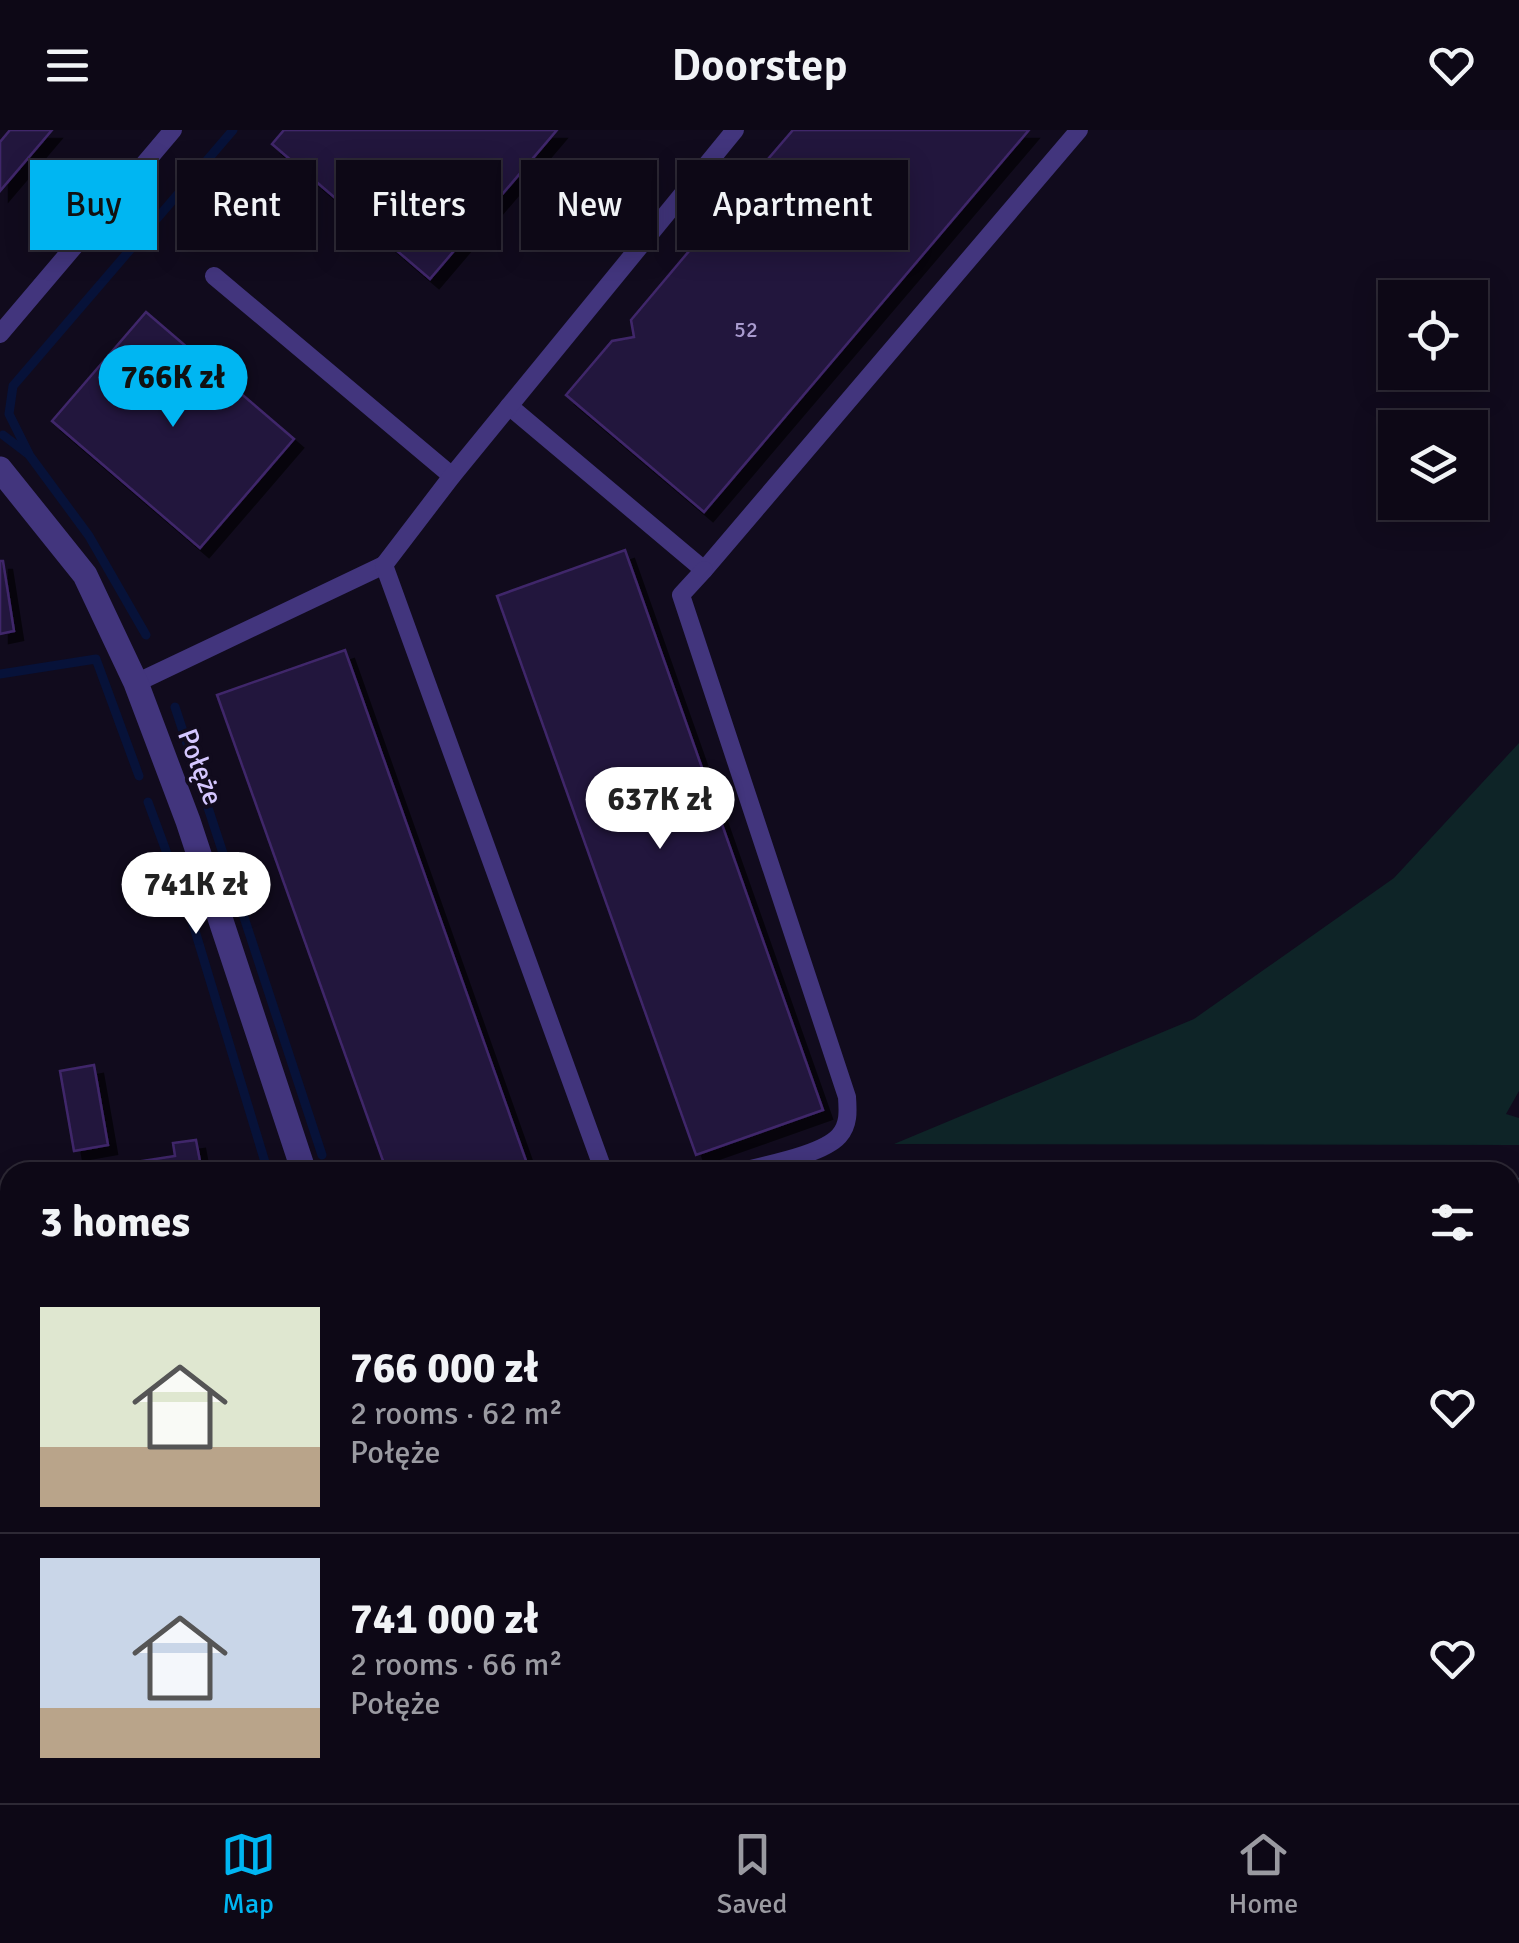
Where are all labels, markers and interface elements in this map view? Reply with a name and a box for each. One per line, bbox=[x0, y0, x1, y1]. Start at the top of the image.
icon: menu bbox=[40, 38, 95, 93]
text: Doorstep bbox=[672, 38, 847, 93]
icon: heart bbox=[1424, 38, 1479, 93]
chip: Buy bbox=[30, 160, 157, 250]
chip: Rent bbox=[177, 160, 316, 250]
chip: Filters bbox=[336, 160, 501, 250]
chip: New bbox=[521, 160, 657, 250]
chip: Apartment bbox=[677, 160, 908, 250]
map controls bbox=[1378, 280, 1488, 520]
button: locate bbox=[1378, 280, 1488, 390]
house number: 52 bbox=[734, 316, 758, 343]
pin: 766K zł bbox=[81, 345, 265, 430]
text: 766K zł bbox=[121, 358, 225, 397]
button: layers bbox=[1378, 410, 1488, 520]
street label: Połęże bbox=[170, 724, 230, 810]
pin: 637K zł bbox=[568, 767, 752, 852]
text: 637K zł bbox=[608, 780, 712, 819]
pin: 741K zł bbox=[104, 852, 288, 937]
text: 741K zł bbox=[144, 865, 248, 904]
icon: filters bbox=[1425, 1195, 1480, 1250]
text: 3 homes bbox=[40, 1197, 190, 1248]
text: 766 000 zł bbox=[350, 1343, 539, 1394]
icon: home bbox=[120, 1347, 240, 1467]
icon: heart bbox=[1425, 1380, 1480, 1435]
text: 2 rooms · 62 m² bbox=[350, 1394, 563, 1433]
text: Połęże bbox=[350, 1433, 440, 1472]
text: 741 000 zł bbox=[350, 1594, 539, 1645]
icon: home bbox=[120, 1598, 240, 1718]
icon: heart bbox=[1425, 1631, 1480, 1686]
text: 2 rooms · 66 m² bbox=[350, 1645, 563, 1684]
text: Połęże bbox=[350, 1684, 440, 1723]
tab: Map bbox=[221, 1827, 276, 1921]
tab: Saved bbox=[717, 1827, 787, 1921]
tab: Home bbox=[1229, 1827, 1298, 1921]

